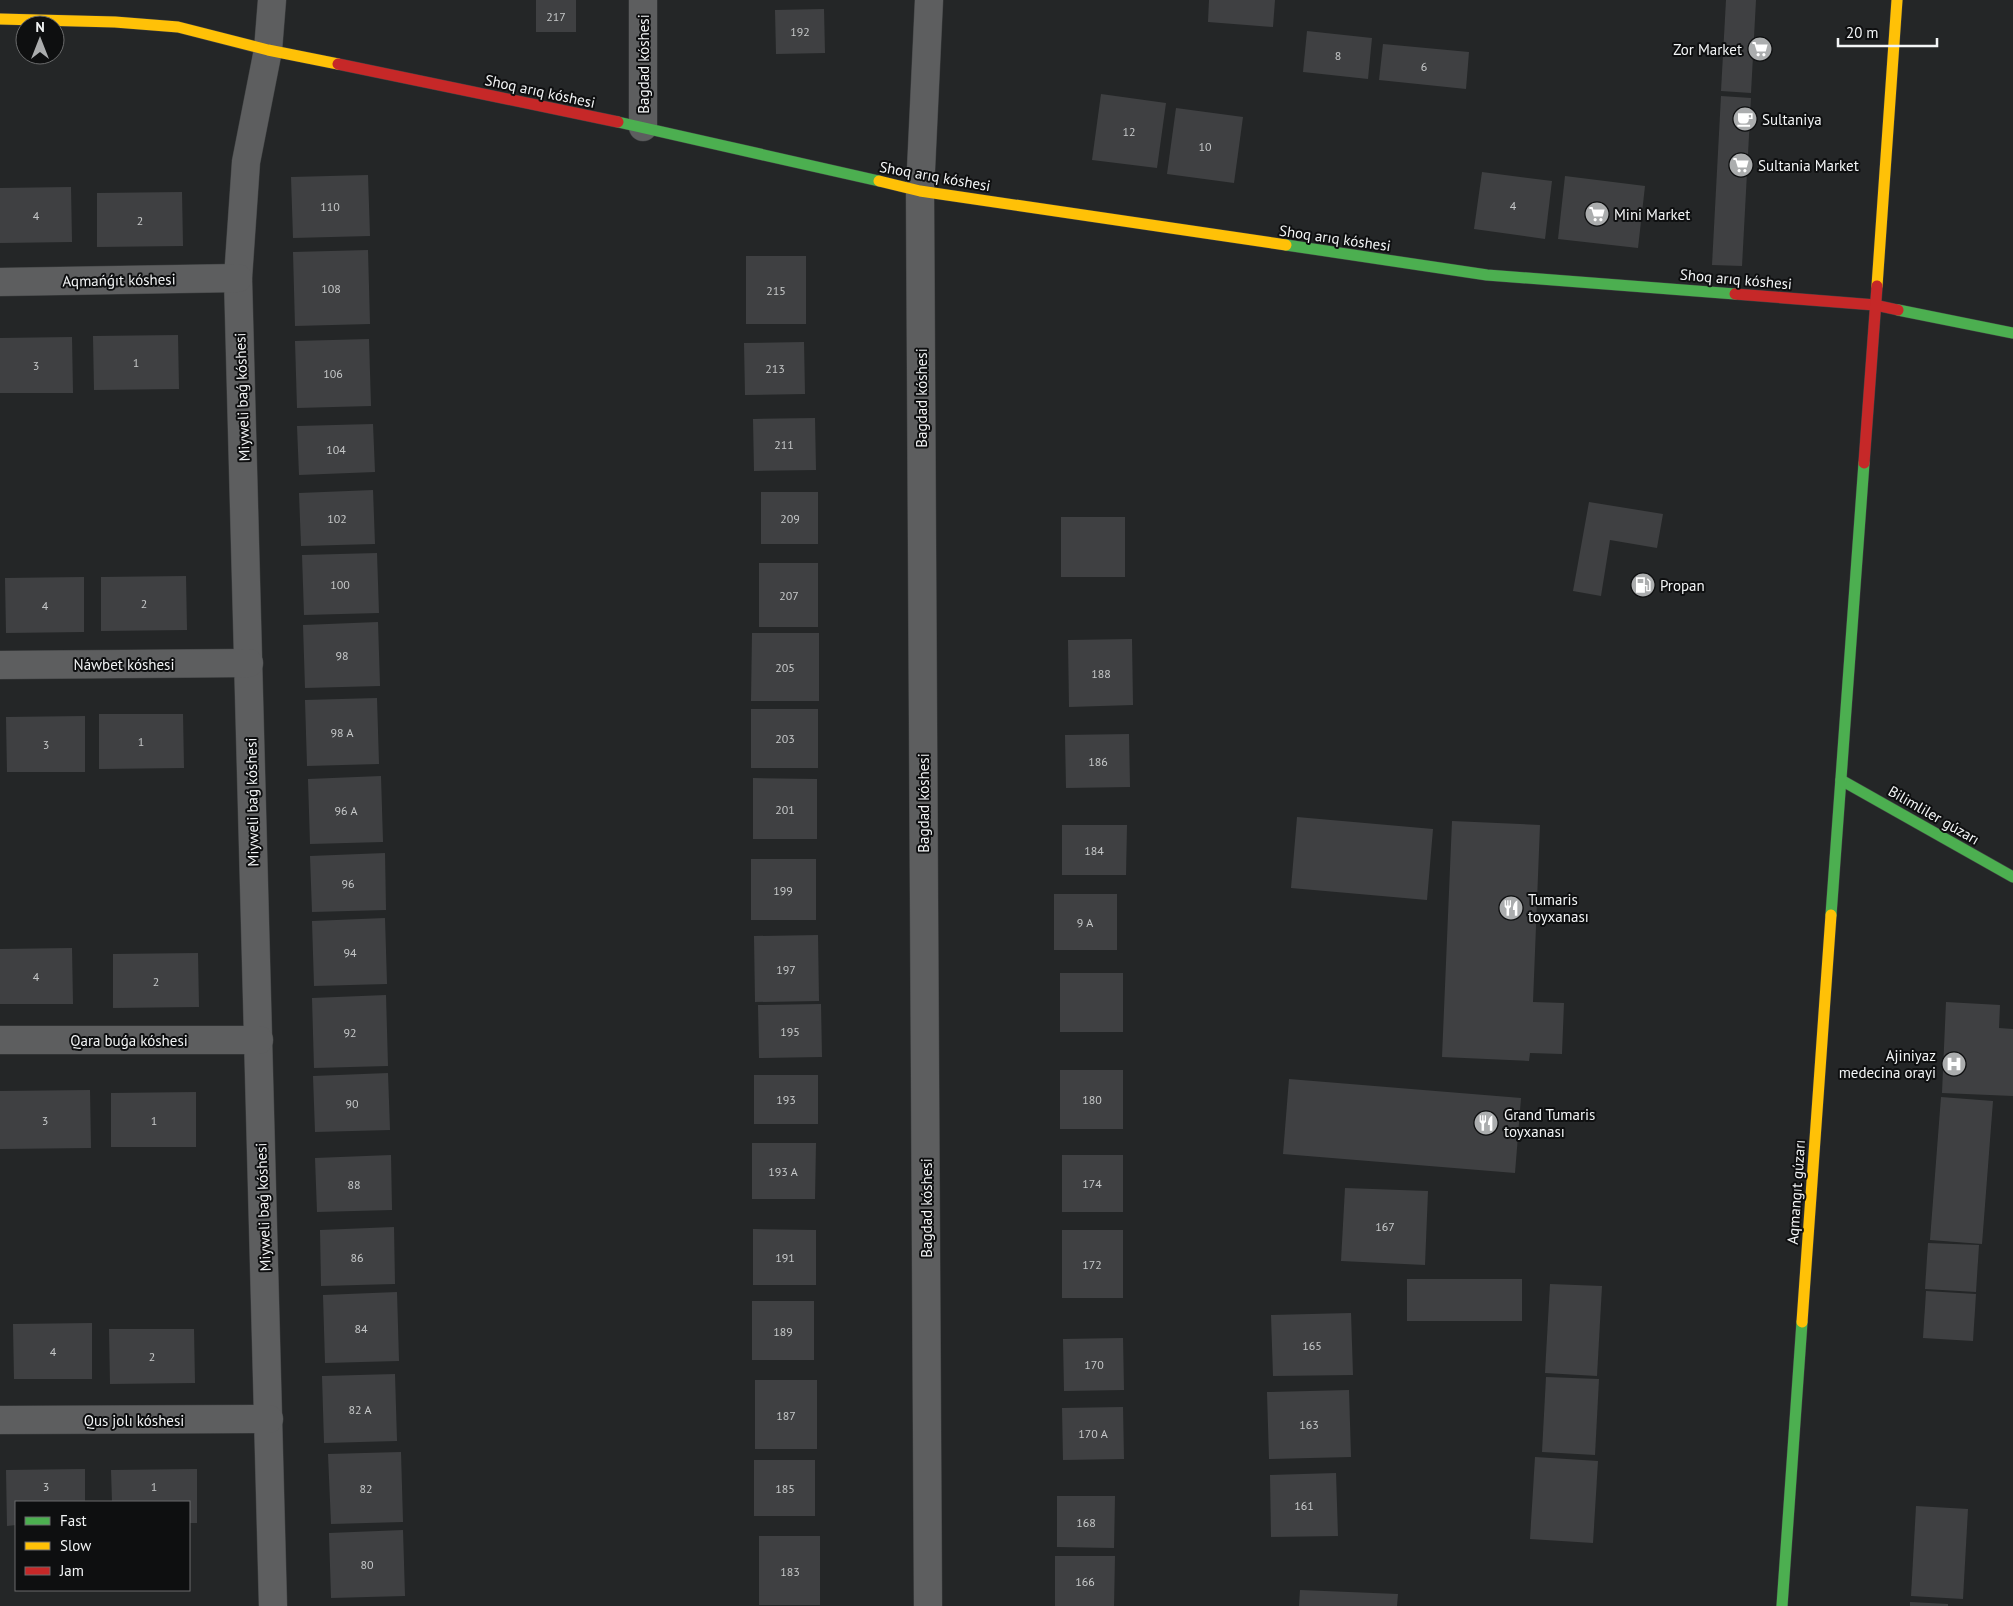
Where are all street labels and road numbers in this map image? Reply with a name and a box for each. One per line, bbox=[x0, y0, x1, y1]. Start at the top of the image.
street label: Bagdad kóshesi bbox=[634, 14, 653, 114]
street label: Shoq arıq kóshesi bbox=[483, 70, 597, 112]
street label: Shoq arıq kóshesi bbox=[878, 157, 992, 195]
street label: Shoq arıq kóshesi bbox=[1278, 221, 1392, 255]
street label: Shoq arıq kóshesi bbox=[1679, 265, 1793, 293]
street label: Aqmańǵıt kóshesi bbox=[62, 270, 176, 290]
street label: Miyweli baǵ kóshesi bbox=[230, 332, 254, 462]
street label: Bagdad kóshesi bbox=[912, 348, 931, 448]
street label: Náwbet kóshesi bbox=[74, 655, 174, 674]
street label: Miyweli baǵ kóshesi bbox=[241, 737, 263, 867]
street label: Bagdad kóshesi bbox=[914, 753, 933, 853]
street label: Bilimliler gúzarı bbox=[1885, 781, 1983, 849]
street label: Qara buǵa kóshesi bbox=[70, 1031, 188, 1050]
street label: Aqmangıt gúzarı bbox=[1783, 1139, 1809, 1245]
street label: Miyweli baǵ kóshesi bbox=[251, 1142, 275, 1272]
street label: Bagdad kóshesi bbox=[917, 1158, 936, 1258]
street label: Qus jolı kóshesi bbox=[84, 1411, 184, 1430]

